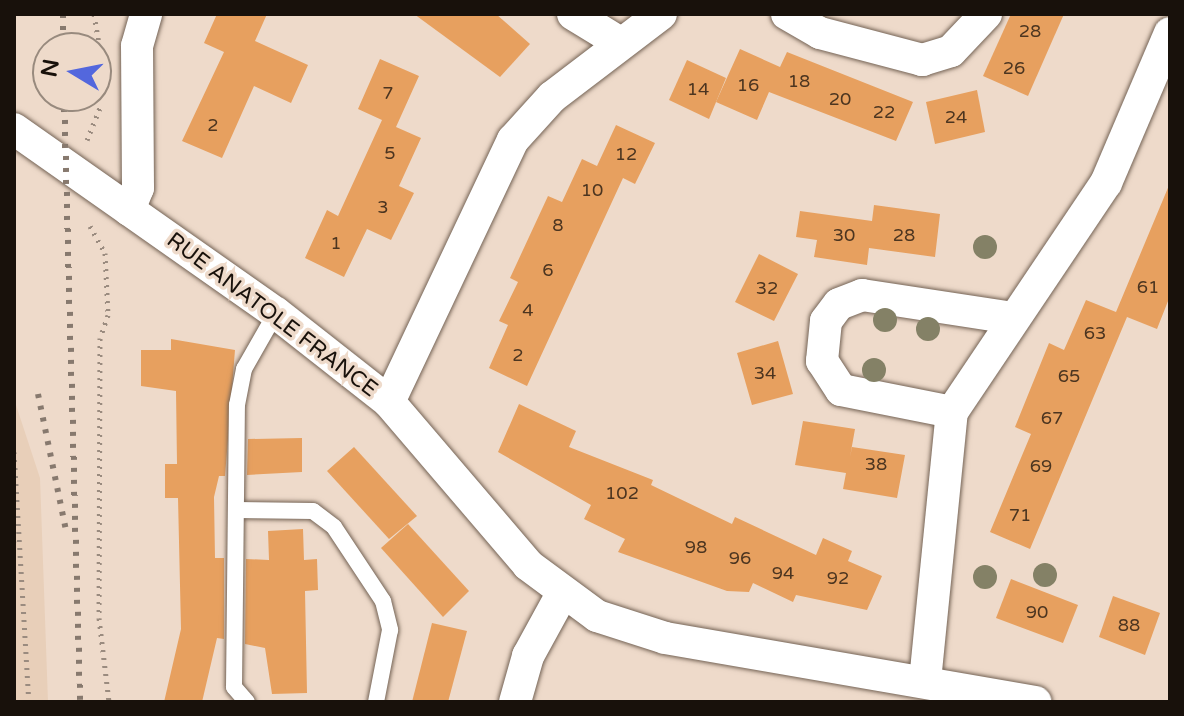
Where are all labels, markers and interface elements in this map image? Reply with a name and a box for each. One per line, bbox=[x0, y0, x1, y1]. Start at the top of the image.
house number: 28 bbox=[1019, 20, 1041, 42]
north arrow bbox=[32, 32, 112, 112]
text: N bbox=[36, 57, 65, 79]
house number: 26 bbox=[1003, 57, 1025, 79]
house number: 18 bbox=[788, 70, 810, 92]
house number: 16 bbox=[737, 74, 759, 96]
house number: 14 bbox=[687, 78, 709, 100]
house number: 7 bbox=[382, 82, 394, 104]
house number: 20 bbox=[829, 88, 851, 110]
house number: 22 bbox=[873, 101, 895, 123]
house number: 24 bbox=[945, 106, 967, 128]
house number: 2 bbox=[207, 114, 219, 136]
house number: 5 bbox=[384, 142, 396, 164]
house number: 12 bbox=[615, 143, 637, 165]
house number: 10 bbox=[581, 179, 603, 201]
house number: 3 bbox=[377, 196, 389, 218]
house number: 8 bbox=[552, 214, 564, 236]
house number: 30 bbox=[833, 224, 855, 246]
house number: 28 bbox=[893, 224, 915, 246]
street label: RUE ANATOLE FRANCE bbox=[162, 227, 382, 403]
house number: 1 bbox=[330, 232, 342, 254]
house number: 6 bbox=[542, 259, 554, 281]
house number: 61 bbox=[1137, 276, 1159, 298]
house number: 32 bbox=[756, 277, 778, 299]
house number: 4 bbox=[522, 299, 534, 321]
house number: 63 bbox=[1084, 322, 1106, 344]
house number: 2 bbox=[512, 344, 524, 366]
house number: 34 bbox=[754, 362, 776, 384]
house number: 65 bbox=[1058, 365, 1080, 387]
house number: 67 bbox=[1041, 407, 1063, 429]
house number: 38 bbox=[865, 453, 887, 475]
house number: 69 bbox=[1030, 455, 1052, 477]
house number: 102 bbox=[605, 482, 639, 504]
house number: 71 bbox=[1009, 504, 1031, 526]
house number: 98 bbox=[685, 536, 707, 558]
house number: 96 bbox=[729, 547, 751, 569]
house number: 94 bbox=[772, 562, 794, 584]
house number: 92 bbox=[827, 567, 849, 589]
house number: 90 bbox=[1026, 601, 1048, 623]
house number: 88 bbox=[1118, 614, 1140, 636]

